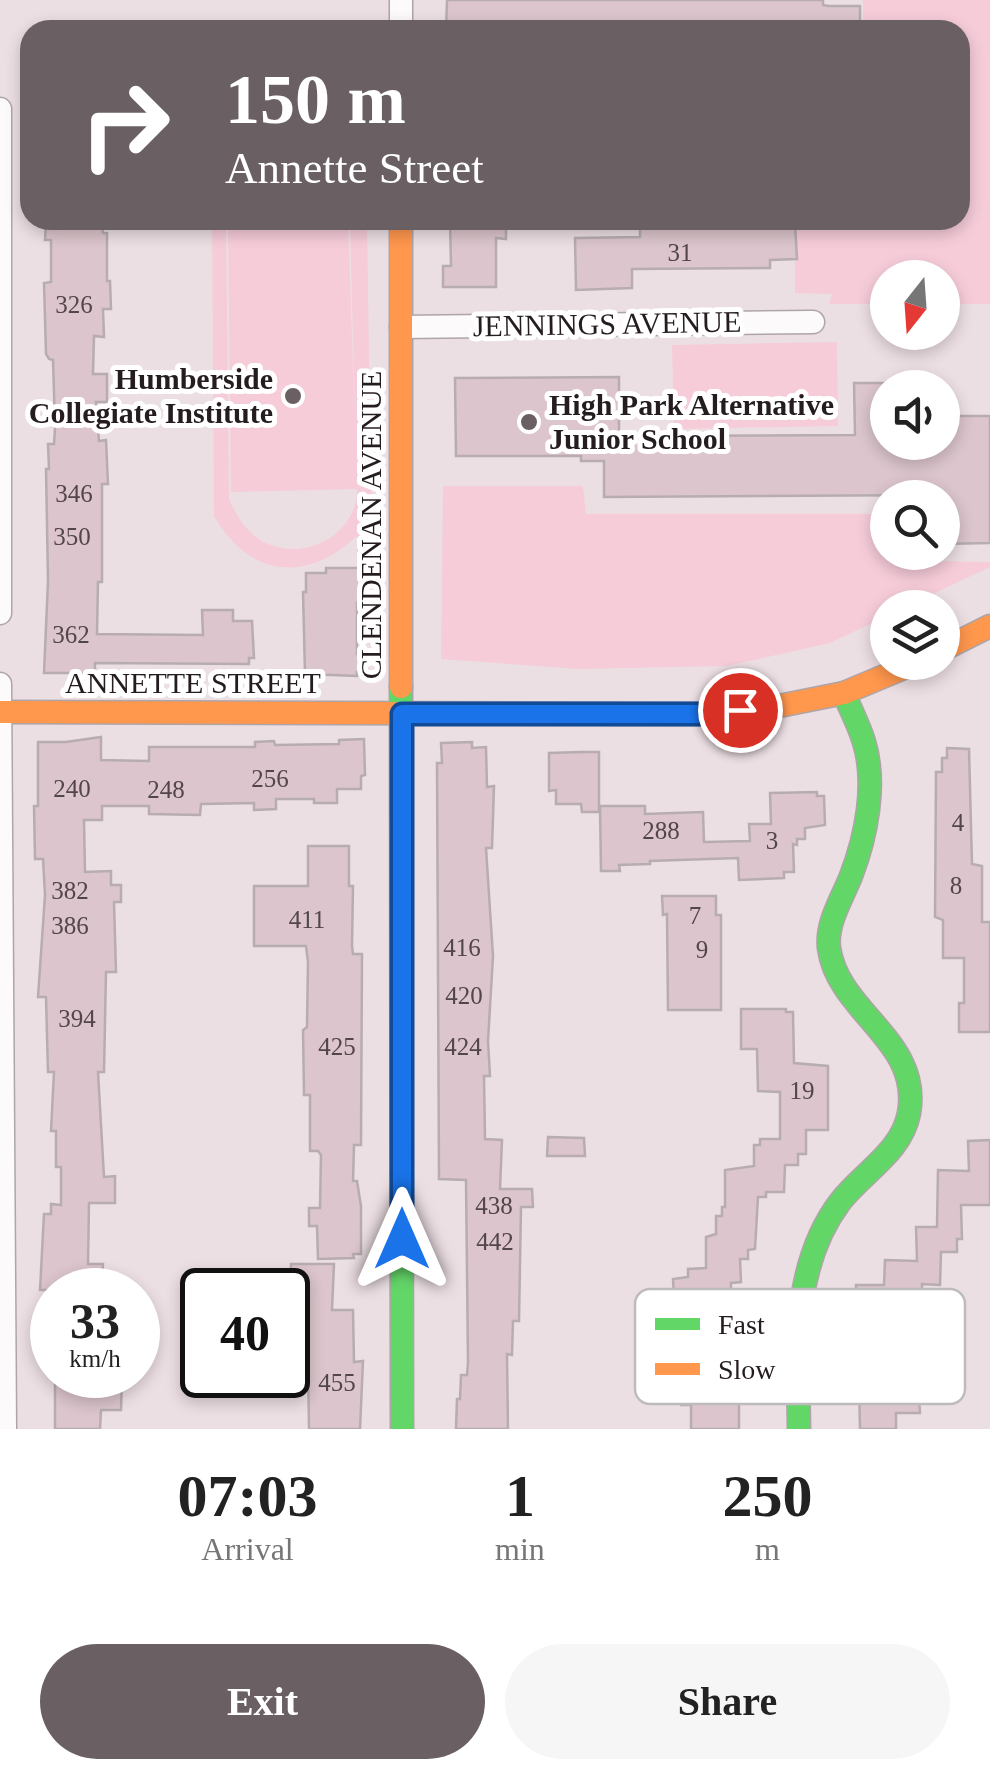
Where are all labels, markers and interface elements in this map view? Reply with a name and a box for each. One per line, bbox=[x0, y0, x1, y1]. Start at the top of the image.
icon: right bbox=[60, 60, 190, 190]
text: 150 m bbox=[225, 61, 406, 138]
text: Annette Street bbox=[225, 143, 484, 193]
house number: 31 bbox=[668, 239, 693, 266]
north arrow bbox=[870, 260, 960, 350]
map controls bbox=[870, 260, 960, 680]
house number: 326 bbox=[55, 291, 93, 318]
street label: JENNINGS AVENUE bbox=[472, 305, 742, 342]
place label: Humberside Collegiate Institute bbox=[29, 362, 273, 429]
button: sound bbox=[870, 370, 960, 460]
street label: CLENDENAN AVENUE bbox=[354, 371, 387, 679]
marker: Humberside Collegiate Institute bbox=[282, 385, 304, 407]
place label: High Park Alternative Junior School bbox=[549, 388, 834, 455]
marker: High Park Alternative Junior School bbox=[518, 411, 540, 433]
house number: 346 bbox=[55, 480, 93, 507]
button: search bbox=[870, 480, 960, 570]
house number: 350 bbox=[53, 523, 91, 550]
button: layers bbox=[870, 590, 960, 680]
house number: 362 bbox=[52, 621, 90, 648]
street label: ANNETTE STREET bbox=[65, 666, 321, 699]
pin bbox=[698, 668, 783, 753]
icon: arrive bbox=[713, 683, 768, 738]
house number: 256 bbox=[251, 765, 289, 792]
house number: 240 bbox=[53, 775, 91, 802]
house number: 248 bbox=[147, 776, 185, 803]
house number: 4 bbox=[952, 809, 965, 836]
house number: 288 bbox=[642, 817, 680, 844]
house number: 3 bbox=[766, 827, 778, 854]
house number: 8 bbox=[950, 872, 962, 899]
house number: 382 bbox=[51, 877, 89, 904]
house number: 7 bbox=[689, 902, 701, 929]
house number: 411 bbox=[289, 906, 325, 933]
house number: 386 bbox=[51, 912, 89, 939]
house number: 416 bbox=[443, 934, 481, 961]
house number: 9 bbox=[696, 936, 708, 963]
house number: 420 bbox=[445, 982, 483, 1009]
house number: 394 bbox=[58, 1005, 96, 1032]
house number: 425 bbox=[318, 1033, 356, 1060]
house number: 424 bbox=[444, 1033, 482, 1060]
house number: 19 bbox=[790, 1077, 815, 1104]
position arrow bbox=[350, 1187, 454, 1291]
house number: 438 bbox=[475, 1192, 513, 1219]
house number: 442 bbox=[476, 1228, 514, 1255]
speed limit sign: 40 bbox=[180, 1268, 310, 1398]
legend bbox=[635, 1289, 965, 1404]
text: 33 bbox=[70, 1293, 120, 1349]
text: Fast bbox=[718, 1309, 765, 1340]
text: km/h bbox=[69, 1345, 121, 1372]
text: Slow bbox=[718, 1354, 776, 1385]
house number: 455 bbox=[318, 1369, 356, 1396]
text: 07:03 bbox=[178, 1463, 318, 1529]
text: 1 bbox=[505, 1463, 535, 1529]
text: 250 bbox=[722, 1463, 812, 1529]
text: Arrival bbox=[201, 1531, 294, 1567]
text: min bbox=[495, 1531, 545, 1567]
text: m bbox=[755, 1531, 780, 1567]
button: Exit bbox=[40, 1644, 485, 1759]
button: Share bbox=[505, 1644, 950, 1759]

